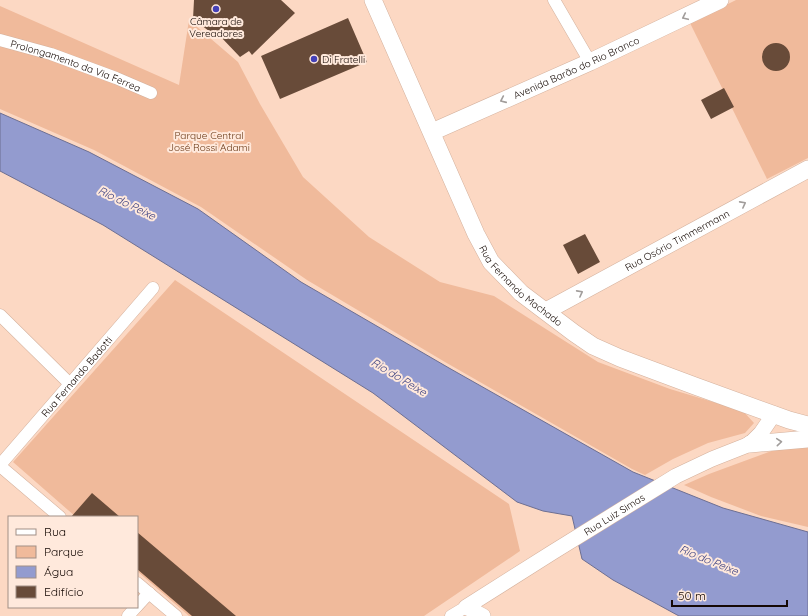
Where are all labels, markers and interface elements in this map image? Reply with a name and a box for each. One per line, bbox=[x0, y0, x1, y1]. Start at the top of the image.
marker: Câmara de Vereadores bbox=[211, 4, 221, 14]
one-way arrow bbox=[681, 12, 689, 20]
place label: Câmara de Vereadores bbox=[189, 15, 243, 40]
street label: Avenida Barão do Rio Branco bbox=[511, 33, 641, 102]
street label: Prolongamento da Via Ferrea bbox=[9, 37, 143, 94]
place label: Di Fratelli bbox=[322, 53, 365, 66]
marker: Di Fratelli bbox=[309, 54, 319, 64]
one-way arrow bbox=[500, 96, 507, 104]
park label: Parque Central José Rossi Adami bbox=[168, 129, 250, 154]
water label: Rio do Peixe bbox=[96, 183, 159, 223]
one-way arrow bbox=[739, 202, 747, 209]
street label: Rua Osório Timmermann bbox=[622, 206, 732, 274]
street label: Rua Fernando Machado bbox=[477, 243, 565, 329]
one-way arrow bbox=[576, 290, 583, 297]
street label: Rua Fernando Badotti bbox=[38, 334, 115, 419]
water label: Rio do Peixe bbox=[369, 355, 430, 399]
one-way arrow bbox=[776, 437, 782, 446]
street label: Rua Luiz Simas bbox=[581, 490, 647, 538]
legend bbox=[8, 516, 138, 608]
text: Rua bbox=[44, 524, 66, 539]
water label: Rio do Peixe bbox=[678, 542, 741, 578]
text: Parque bbox=[44, 544, 84, 559]
text: Água bbox=[44, 564, 73, 579]
scale bar bbox=[672, 582, 787, 608]
text: Edifício bbox=[44, 584, 84, 599]
text: 50 m bbox=[678, 588, 706, 603]

